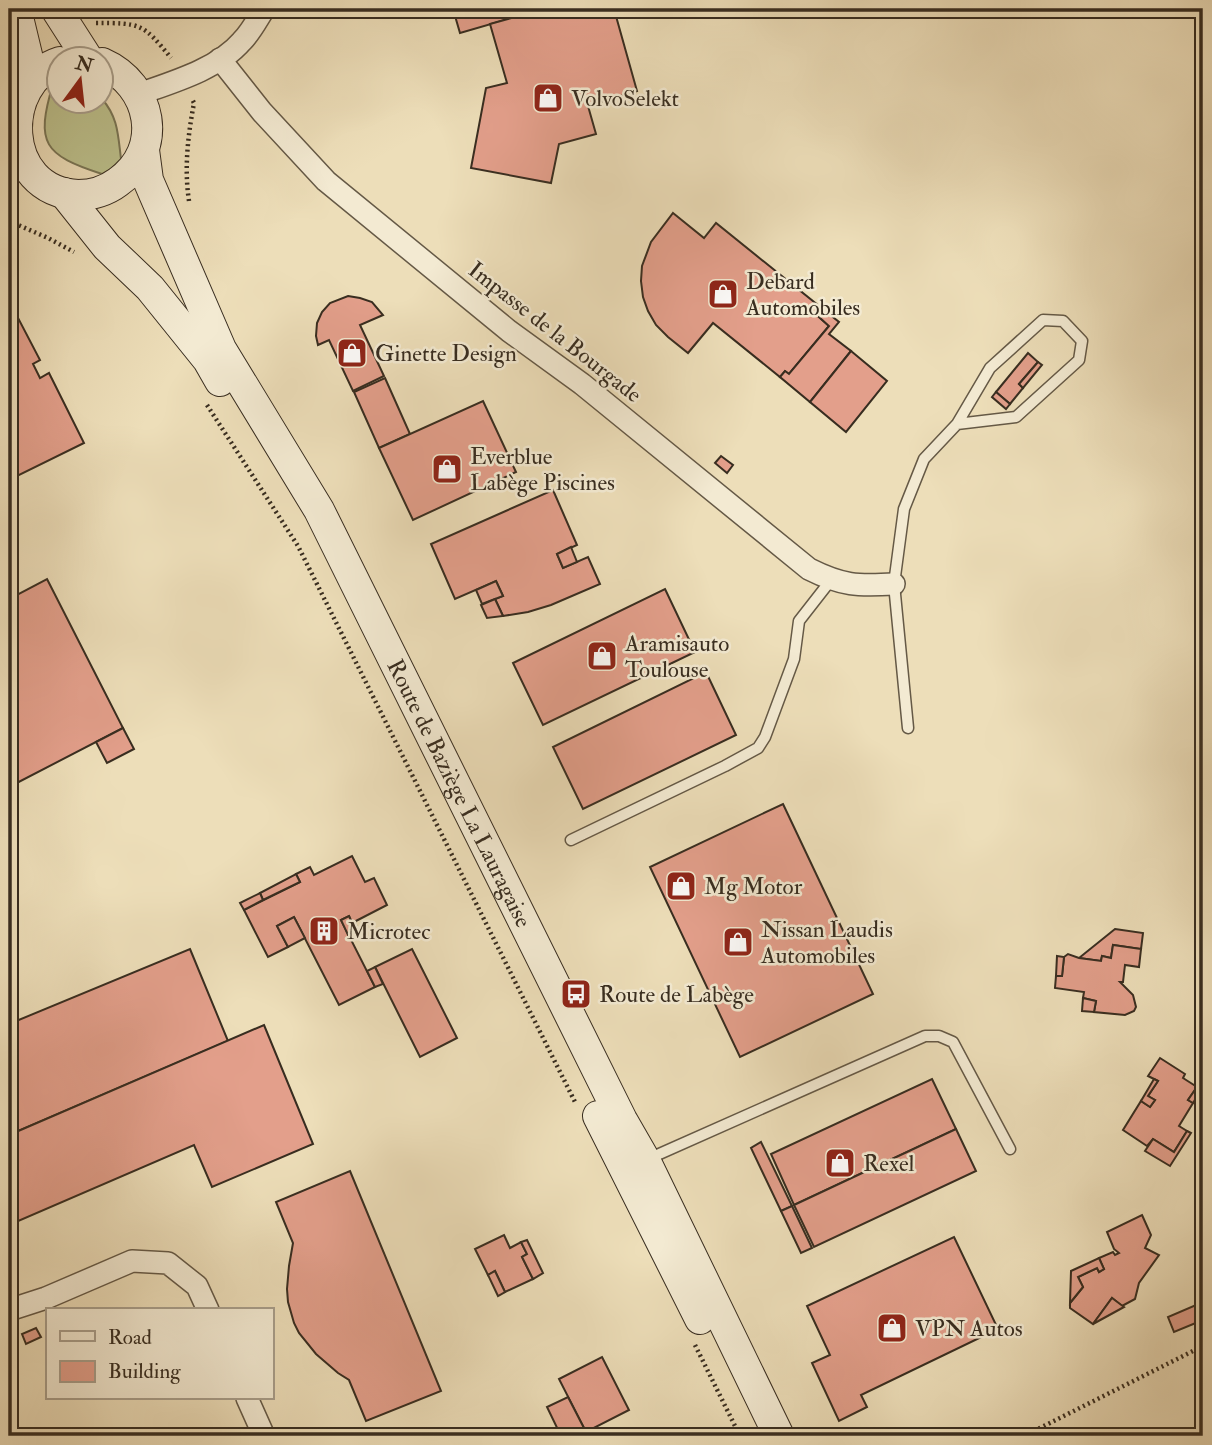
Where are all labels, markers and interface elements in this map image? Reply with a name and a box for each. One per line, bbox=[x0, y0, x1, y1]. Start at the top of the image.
north arrow bbox=[46, 46, 116, 116]
text: N bbox=[72, 50, 96, 79]
shop icon: VolvoSelekt bbox=[531, 81, 565, 115]
place label: VolvoSelekt bbox=[571, 84, 679, 113]
street label: Impasse de la Bourgade bbox=[462, 255, 648, 410]
place label: Debard Automobiles bbox=[745, 267, 860, 322]
shop icon: Debard Automobiles bbox=[706, 277, 740, 311]
shop icon: Ginette Design bbox=[335, 336, 369, 370]
place label: Ginette Design bbox=[375, 339, 517, 368]
place label: Everblue Labège Piscines bbox=[470, 442, 615, 497]
shop icon: Everblue Labège Piscines bbox=[430, 452, 464, 486]
place label: Aramisauto Toulouse bbox=[624, 629, 729, 684]
shop icon: Aramisauto Toulouse bbox=[585, 639, 619, 673]
street label: Route de Baziège La Lauragaise bbox=[381, 654, 539, 932]
shop icon: Mg Motor bbox=[664, 869, 698, 903]
place label: Mg Motor bbox=[704, 872, 803, 901]
building icon: Microtec bbox=[307, 914, 341, 948]
place label: Nissan Laudis Automobiles bbox=[760, 915, 893, 970]
place label: Microtec bbox=[347, 917, 430, 946]
shop icon: Nissan Laudis Automobiles bbox=[721, 925, 755, 959]
bus stop icon: Route de Labège bbox=[559, 977, 593, 1011]
place label: Route de Labège bbox=[599, 980, 754, 1009]
shop icon: Rexel bbox=[823, 1146, 857, 1180]
place label: Rexel bbox=[863, 1149, 915, 1178]
legend bbox=[46, 1308, 273, 1400]
shop icon: VPN Autos bbox=[875, 1311, 909, 1345]
place label: VPN Autos bbox=[915, 1314, 1023, 1343]
text: Road bbox=[108, 1324, 153, 1351]
text: Building bbox=[108, 1358, 181, 1385]

